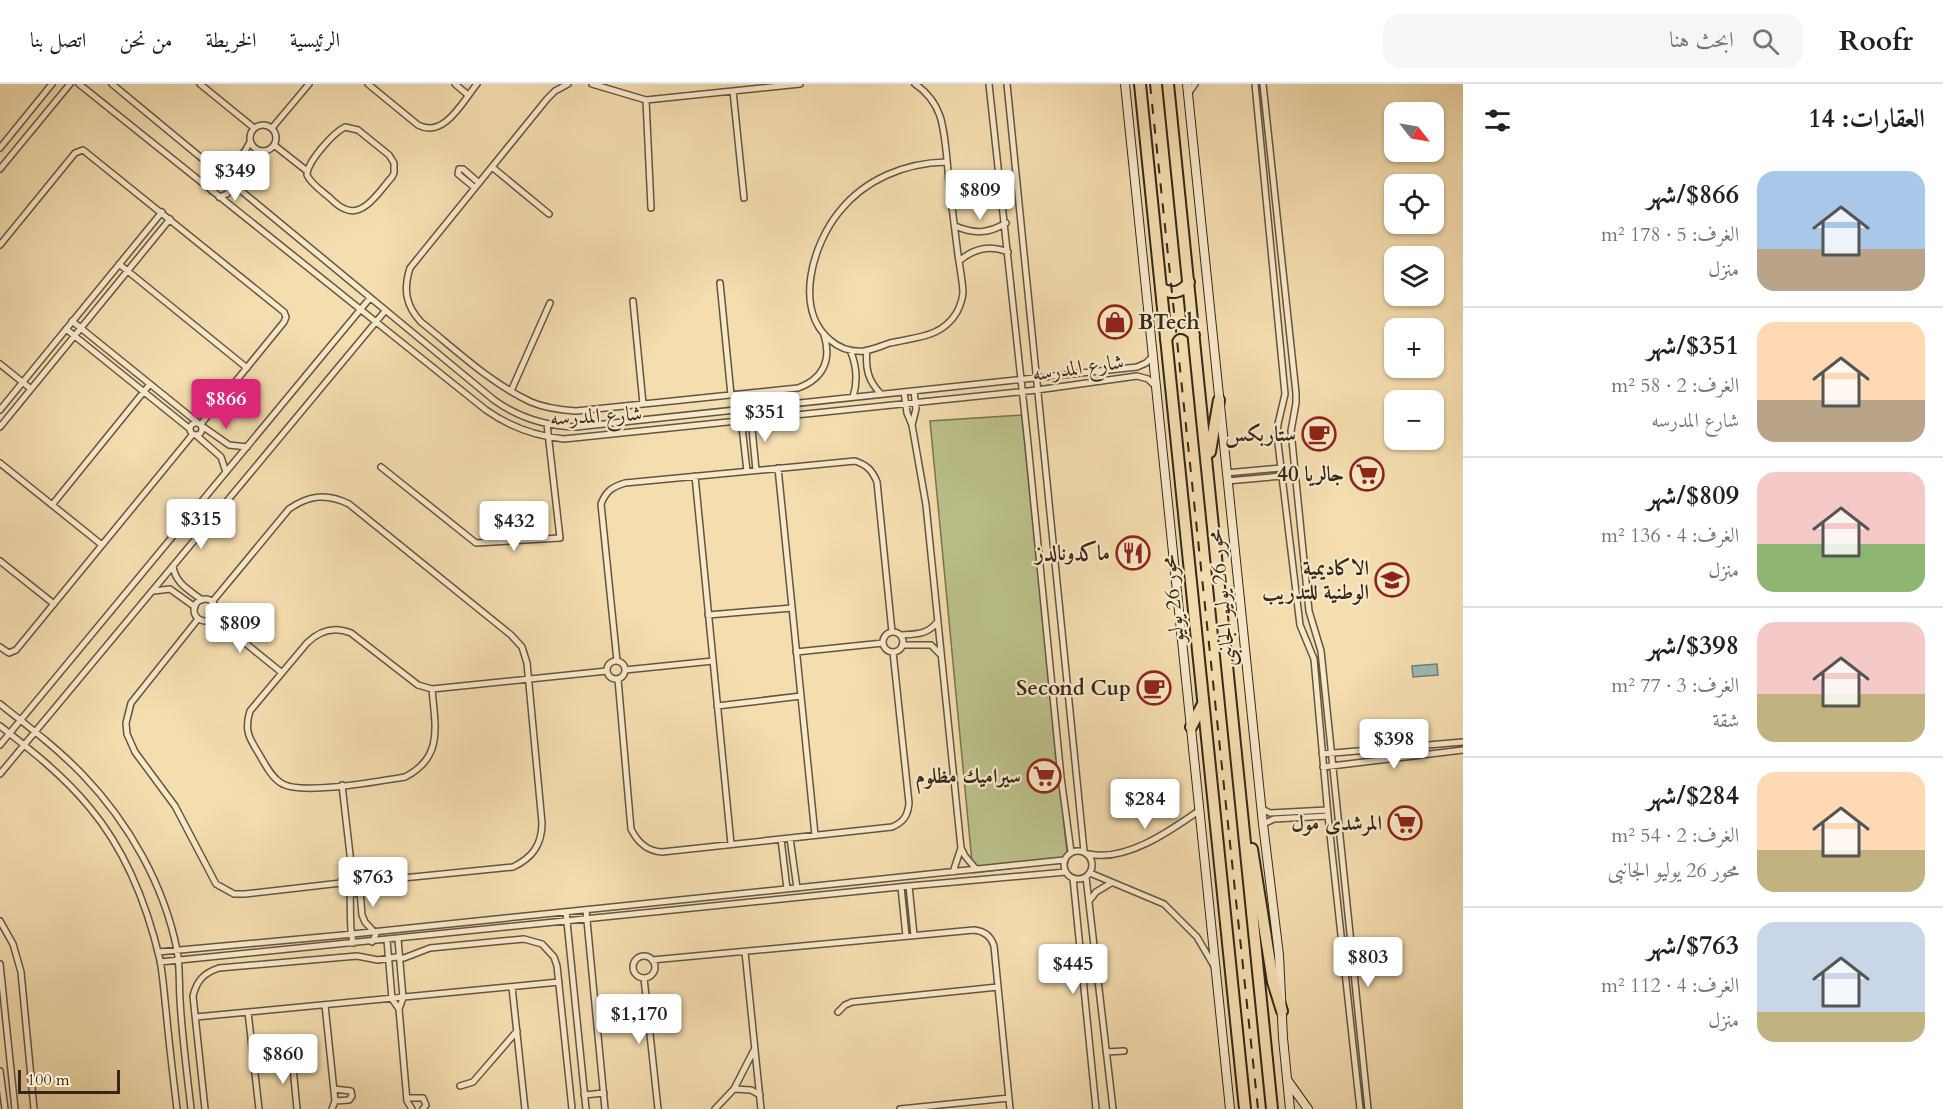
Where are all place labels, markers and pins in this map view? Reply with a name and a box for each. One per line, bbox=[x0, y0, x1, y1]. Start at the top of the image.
pin: $349 bbox=[199, 151, 271, 202]
pin: $809 bbox=[944, 170, 1016, 221]
shop icon: BTech bbox=[1097, 304, 1133, 340]
place label: BTech bbox=[1138, 308, 1200, 337]
pin: $866 bbox=[190, 379, 262, 430]
pin: $351 bbox=[729, 392, 801, 443]
cafe icon: ستاربكس bbox=[1301, 416, 1337, 452]
place label: ستاربكس bbox=[1225, 420, 1296, 449]
supermarket icon: جالريا 40 bbox=[1349, 456, 1385, 492]
place label: جالريا 40 bbox=[1277, 460, 1344, 489]
pin: $315 bbox=[165, 499, 237, 550]
pin: $432 bbox=[478, 501, 550, 552]
restaurant icon: ماكدونالدز bbox=[1115, 535, 1151, 571]
place label: ماكدونالدز bbox=[1034, 539, 1110, 568]
place label: الاكاديمية الوطنية للتدريب bbox=[1262, 554, 1369, 607]
school or university icon: الاكاديمية الوطنية للتدريب bbox=[1374, 562, 1410, 598]
pin: $809 bbox=[204, 603, 276, 654]
cafe icon: Second Cup bbox=[1136, 670, 1172, 706]
place label: Second Cup bbox=[1016, 674, 1131, 703]
pin: $398 bbox=[1358, 719, 1430, 770]
supermarket icon: سيراميك مظلوم bbox=[1026, 758, 1062, 794]
place label: سيراميك مظلوم bbox=[916, 762, 1021, 795]
pin: $284 bbox=[1109, 779, 1181, 830]
supermarket icon: المرشدى مول bbox=[1387, 805, 1423, 841]
place label: المرشدى مول bbox=[1291, 809, 1382, 838]
pin: $763 bbox=[337, 857, 409, 908]
pin: $803 bbox=[1332, 937, 1404, 988]
pin: $445 bbox=[1037, 944, 1109, 995]
pin: $1,170 bbox=[590, 994, 688, 1045]
pin: $860 bbox=[247, 1034, 319, 1085]

